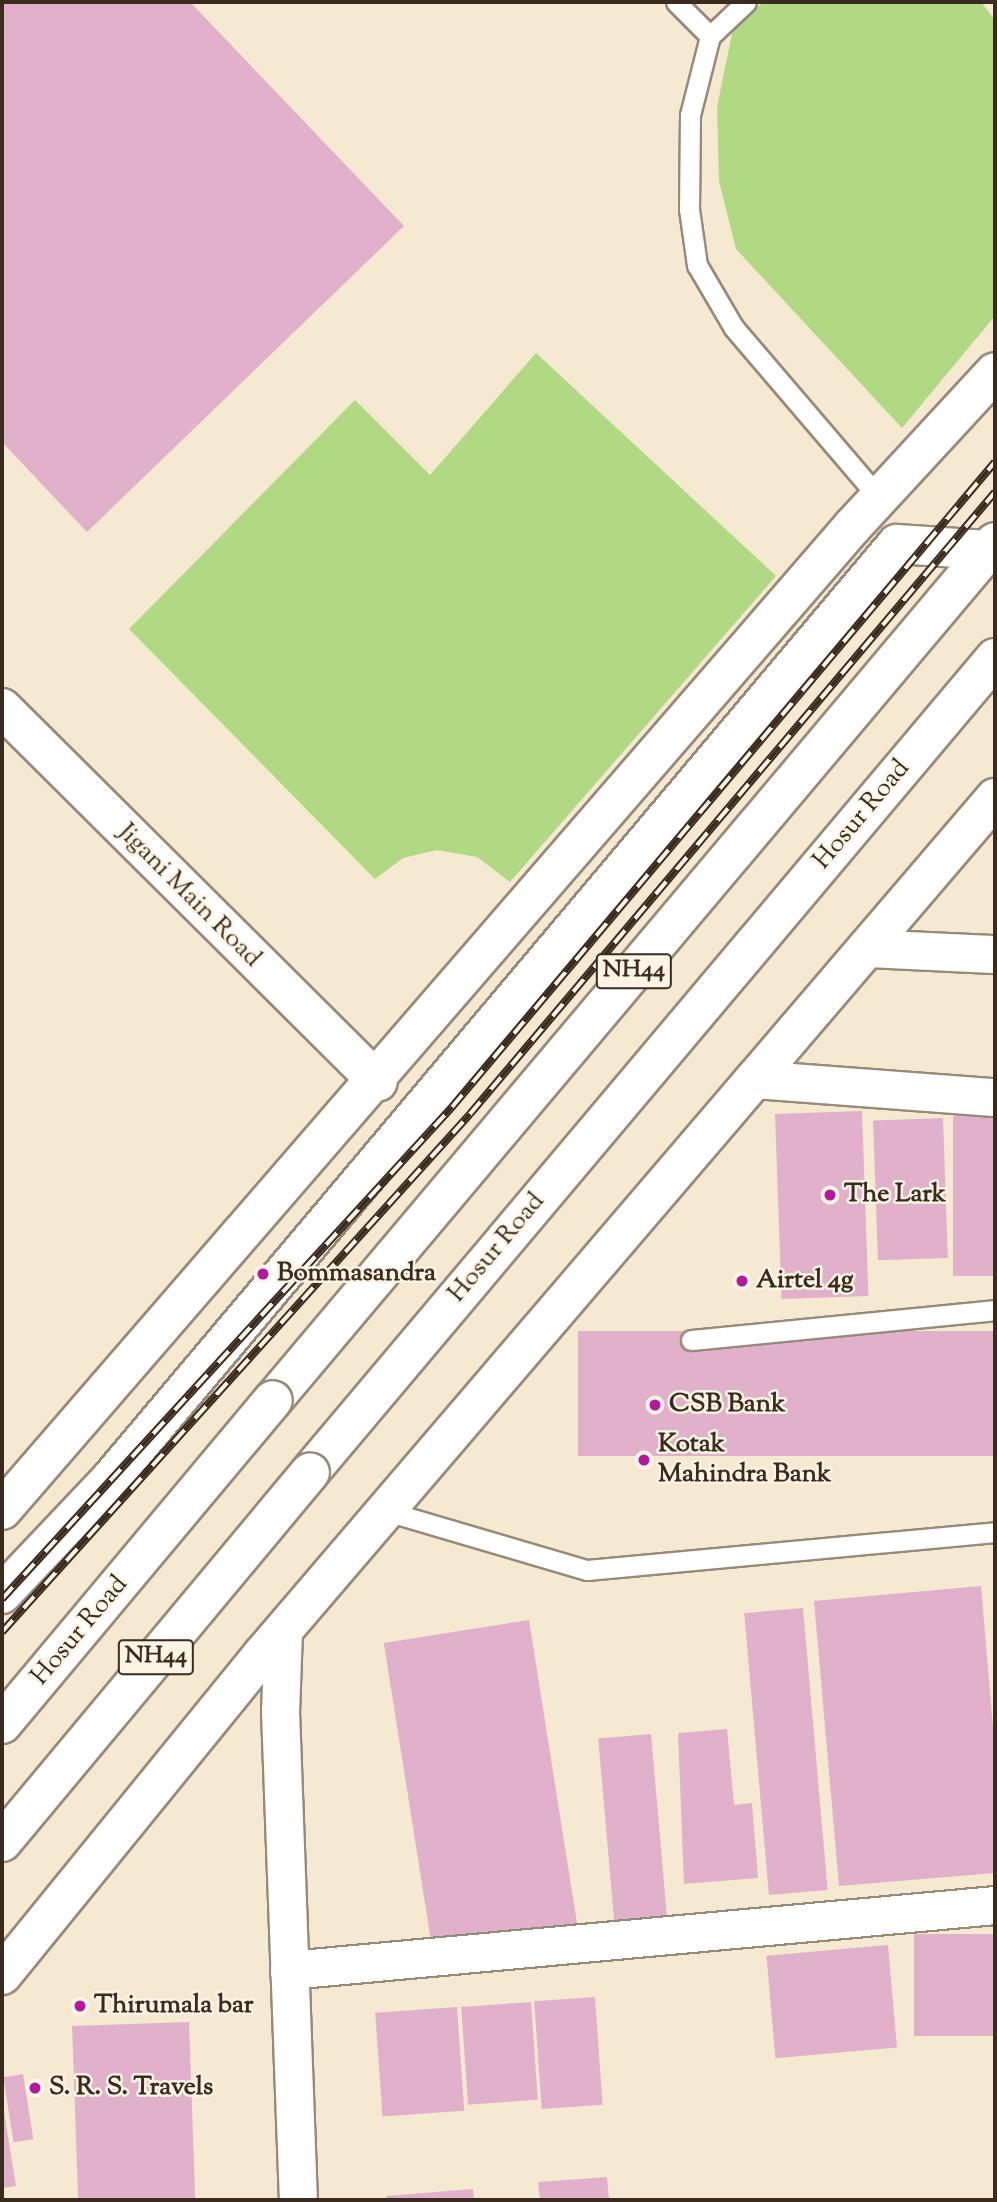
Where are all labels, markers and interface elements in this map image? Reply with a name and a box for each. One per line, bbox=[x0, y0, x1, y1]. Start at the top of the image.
street label: Hosur Road bbox=[807, 754, 917, 876]
street label: Jigani Main Road bbox=[111, 818, 267, 974]
road number: NH44 bbox=[596, 951, 672, 992]
place label: The Lark bbox=[844, 1179, 946, 1211]
street label: Hosur Road bbox=[442, 1187, 552, 1309]
marker: The Lark bbox=[822, 1187, 838, 1203]
place label: Bommasandra bbox=[277, 1258, 436, 1290]
place label: Airtel 4g bbox=[756, 1265, 853, 1297]
marker: Bommasandra bbox=[255, 1266, 271, 1282]
marker: Airtel 4g bbox=[734, 1273, 750, 1289]
place label: CSB Bank bbox=[669, 1389, 785, 1421]
marker: CSB Bank bbox=[647, 1397, 663, 1413]
place label: Kotak Mahindra Bank bbox=[658, 1429, 831, 1490]
marker: Kotak Mahindra Bank bbox=[636, 1452, 652, 1468]
street label: Hosur Road bbox=[25, 1570, 135, 1692]
road number: NH44 bbox=[118, 1637, 194, 1678]
place label: Thirumala bar bbox=[94, 1990, 253, 2022]
marker: Thirumala bar bbox=[72, 1998, 88, 2014]
place label: S. R. S. Travels bbox=[49, 2072, 213, 2104]
marker: S. R. S. Travels bbox=[27, 2080, 43, 2096]

